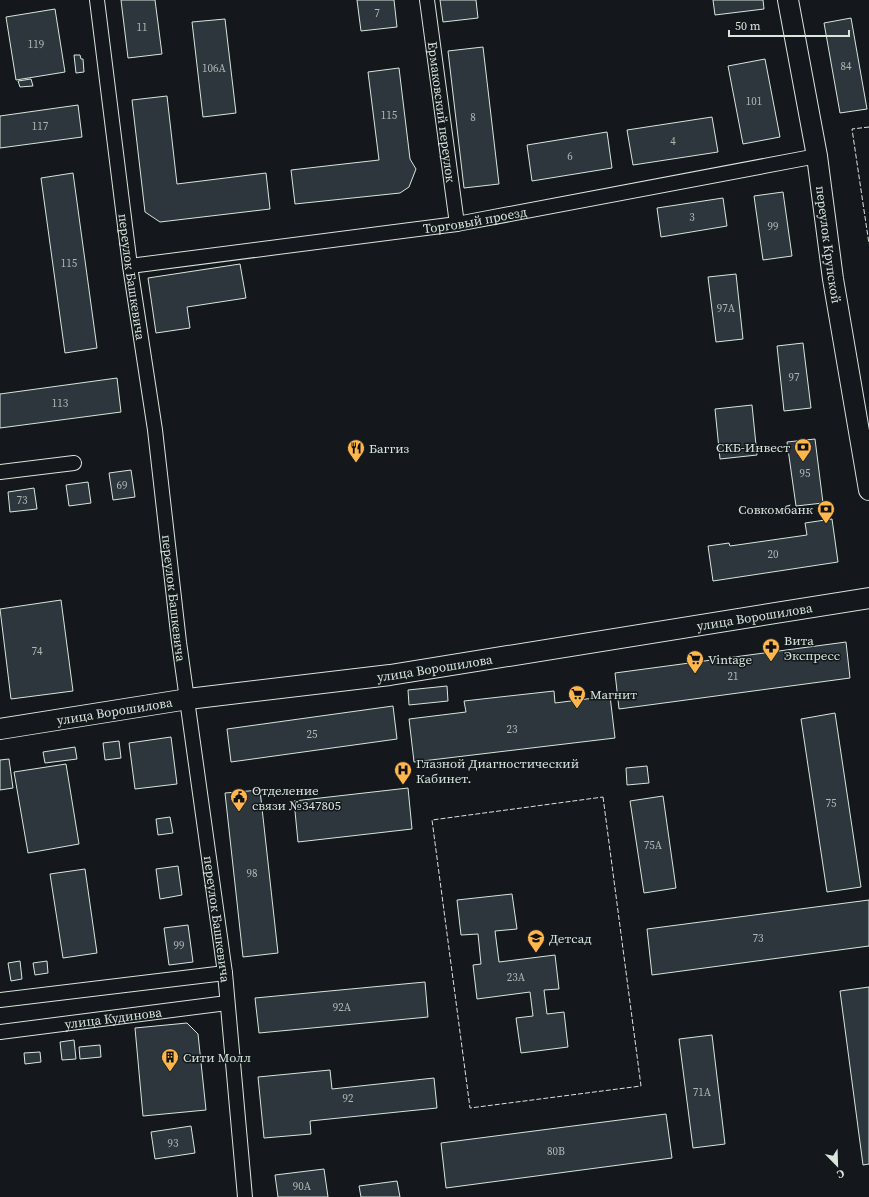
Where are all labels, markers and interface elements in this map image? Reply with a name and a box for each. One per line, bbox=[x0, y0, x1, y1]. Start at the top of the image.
house number: 7 bbox=[374, 6, 380, 21]
scale bar bbox=[729, 12, 849, 38]
text: 50 m bbox=[735, 18, 761, 34]
house number: 11 bbox=[137, 20, 148, 35]
house number: 119 bbox=[28, 37, 44, 52]
street label: Ермаковский переулок bbox=[424, 41, 459, 184]
house number: 84 bbox=[841, 59, 852, 74]
house number: 106А bbox=[202, 61, 227, 76]
house number: 101 bbox=[746, 94, 762, 109]
house number: 115 bbox=[381, 108, 398, 123]
house number: 8 bbox=[470, 110, 476, 125]
house number: 117 bbox=[32, 119, 49, 134]
house number: 4 bbox=[670, 134, 676, 149]
house number: 6 bbox=[567, 149, 573, 164]
street label: переулок Крупской bbox=[812, 185, 845, 305]
street label: Торговый проезд bbox=[422, 203, 528, 237]
house number: 3 bbox=[689, 210, 695, 225]
street label: переулок Башкевича bbox=[115, 213, 149, 342]
house number: 99 bbox=[768, 219, 779, 234]
house number: 115 bbox=[61, 256, 78, 271]
house number: 97А bbox=[717, 301, 736, 316]
house number: 97 bbox=[789, 370, 800, 385]
house number: 113 bbox=[52, 396, 69, 411]
bank icon: СКБ-Инвест bbox=[793, 437, 813, 462]
restaurant icon: Баггиз bbox=[346, 438, 366, 463]
place label: СКБ-Инвест bbox=[716, 439, 790, 456]
place label: Баггиз bbox=[369, 440, 410, 457]
house number: 95 bbox=[800, 466, 811, 481]
house number: 69 bbox=[117, 478, 128, 493]
house number: 73 bbox=[17, 493, 28, 508]
bank icon: Совкомбанк bbox=[816, 499, 836, 524]
place label: Совкомбанк bbox=[738, 501, 813, 518]
street label: переулок Башкевича bbox=[158, 534, 190, 663]
house number: 20 bbox=[768, 547, 779, 562]
street label: улица Ворошилова bbox=[696, 599, 814, 635]
place label: Вита Экспресс bbox=[784, 632, 840, 664]
pharmacy icon: Вита Экспресс bbox=[761, 637, 781, 662]
house number: 74 bbox=[32, 644, 43, 659]
supermarket icon: Vintage bbox=[685, 649, 705, 674]
street label: улица Ворошилова bbox=[376, 651, 494, 685]
place label: Vintage bbox=[708, 651, 752, 668]
house number: 21 bbox=[728, 669, 739, 684]
supermarket icon: Магнит bbox=[567, 684, 587, 709]
place label: Магнит bbox=[590, 686, 637, 703]
street label: улица Ворошилова bbox=[56, 694, 174, 729]
house number: 23 bbox=[507, 722, 518, 737]
house number: 25 bbox=[307, 727, 318, 742]
place label: Глазной Диагностический Кабинет. bbox=[416, 755, 579, 787]
hospital icon: Глазной Диагностический Кабинет. bbox=[393, 760, 413, 785]
place label: Отделение связи №347805 bbox=[252, 782, 341, 814]
public building icon: Отделение связи №347805 bbox=[229, 787, 249, 812]
house number: 75 bbox=[826, 796, 837, 811]
house number: 75А bbox=[644, 838, 663, 853]
street label: переулок Башкевича bbox=[200, 855, 234, 983]
house number: 98 bbox=[247, 866, 258, 881]
school or university icon: Детсад bbox=[526, 928, 546, 953]
place label: Детсад bbox=[549, 930, 592, 947]
house number: 73 bbox=[753, 931, 764, 946]
house number: 99 bbox=[174, 938, 185, 953]
house number: 23А bbox=[507, 970, 526, 985]
house number: 92А bbox=[333, 1000, 352, 1015]
street label: улица Кудинова bbox=[64, 1003, 163, 1033]
building icon: Сити Молл bbox=[160, 1047, 180, 1072]
place label: Сити Молл bbox=[183, 1049, 251, 1066]
house number: 71А bbox=[693, 1085, 712, 1100]
house number: 92 bbox=[343, 1091, 354, 1106]
house number: 93 bbox=[168, 1136, 179, 1151]
house number: 80В bbox=[547, 1144, 565, 1159]
north arrow bbox=[817, 1145, 857, 1185]
text: С bbox=[834, 1166, 847, 1182]
house number: 90А bbox=[293, 1179, 312, 1194]

